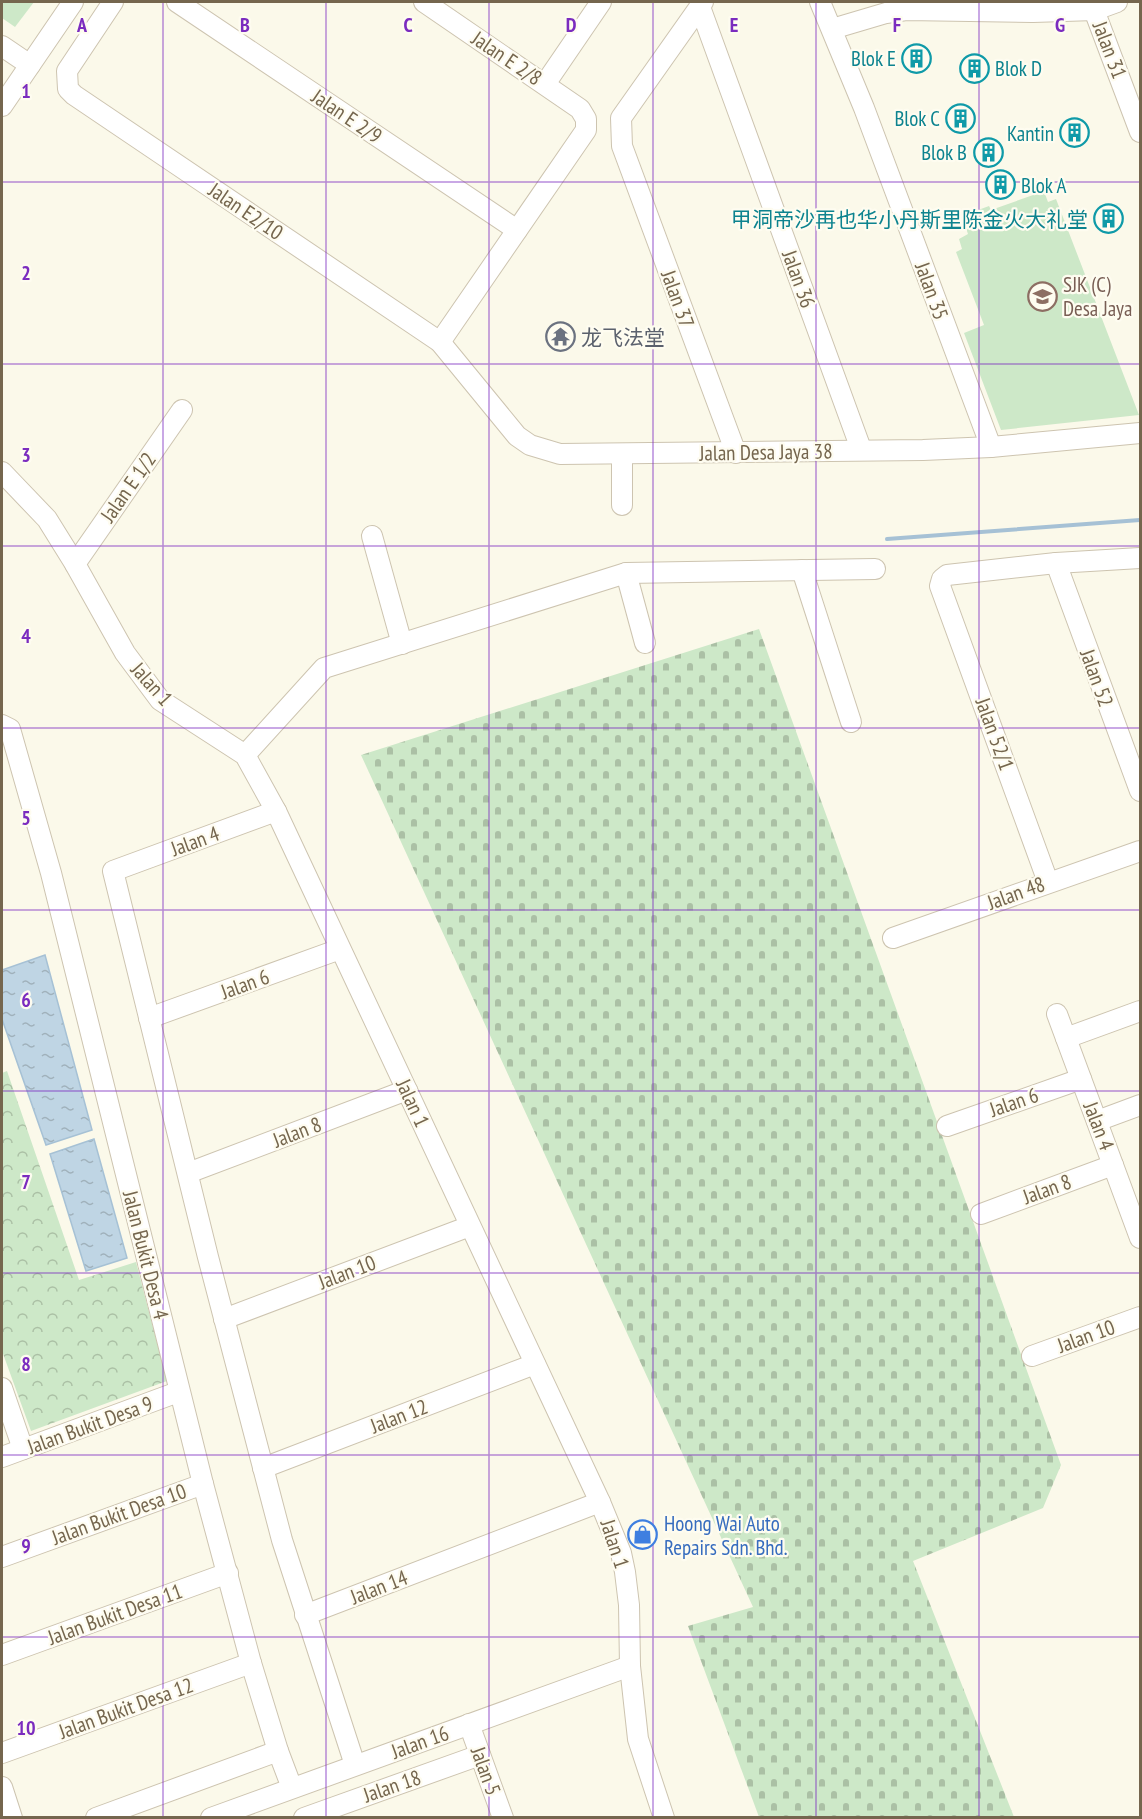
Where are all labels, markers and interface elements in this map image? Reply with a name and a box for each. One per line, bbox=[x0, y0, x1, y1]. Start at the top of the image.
text: A bbox=[76, 12, 88, 38]
text: B bbox=[240, 12, 250, 38]
text: C bbox=[403, 12, 413, 38]
text: D bbox=[566, 12, 577, 38]
text: E bbox=[730, 12, 738, 38]
text: F bbox=[893, 12, 901, 38]
text: G bbox=[1055, 12, 1065, 38]
street label: Jalan 31 bbox=[1086, 17, 1133, 83]
street label: Jalan E 2/8 bbox=[466, 24, 547, 91]
building icon: Blok E bbox=[901, 42, 933, 74]
place label: Blok E bbox=[851, 45, 896, 72]
building icon: Blok D bbox=[958, 52, 990, 84]
place label: Blok D bbox=[995, 55, 1042, 82]
text: 1 bbox=[21, 78, 31, 104]
street label: Jalan E 2/9 bbox=[306, 82, 387, 149]
building icon: Blok C bbox=[945, 102, 977, 134]
place label: Blok C bbox=[894, 105, 940, 132]
building icon: Kantin bbox=[1059, 117, 1091, 149]
place label: Kantin bbox=[1007, 120, 1054, 147]
building icon: Blok B bbox=[972, 136, 1004, 168]
place label: Blok B bbox=[921, 139, 967, 166]
building icon: Blok A bbox=[984, 169, 1016, 201]
place label: Blok A bbox=[1021, 172, 1066, 199]
street label: Jalan E2/10 bbox=[203, 176, 288, 246]
building icon: 甲洞帝沙再也华小丹斯里陈金火大礼堂 bbox=[1093, 203, 1125, 235]
place label: 甲洞帝沙再也华小丹斯里陈金火大礼堂 bbox=[731, 206, 1088, 233]
street label: Jalan 36 bbox=[776, 246, 822, 311]
street label: Jalan 35 bbox=[909, 258, 955, 323]
text: 2 bbox=[21, 260, 31, 286]
street label: Jalan 37 bbox=[655, 266, 701, 331]
place label: SJK (C) Desa Jaya bbox=[1063, 271, 1132, 322]
school or university icon: SJK (C) Desa Jaya bbox=[1026, 280, 1058, 312]
temple icon: 龙飞法堂 bbox=[544, 321, 576, 353]
place label: 龙飞法堂 bbox=[581, 324, 665, 351]
street label: Jalan Desa Jaya 38 bbox=[698, 437, 833, 467]
text: 3 bbox=[21, 442, 31, 468]
street label: Jalan E 1/2 bbox=[94, 447, 162, 528]
text: 4 bbox=[21, 623, 31, 649]
street label: Jalan 52 bbox=[1074, 645, 1120, 710]
street label: Jalan 1 bbox=[125, 656, 179, 712]
street label: Jalan 52/1 bbox=[969, 693, 1021, 774]
text: 5 bbox=[21, 805, 31, 831]
street label: Jalan 4 bbox=[166, 820, 224, 863]
street label: Jalan 48 bbox=[983, 870, 1048, 916]
street label: Jalan 6 bbox=[216, 963, 273, 1006]
text: 6 bbox=[21, 987, 31, 1013]
street label: Jalan 1 bbox=[390, 1074, 436, 1131]
street label: Jalan 6 bbox=[985, 1081, 1042, 1123]
street label: Jalan 4 bbox=[1077, 1097, 1121, 1155]
street label: Jalan 8 bbox=[268, 1110, 325, 1154]
street label: Jalan 8 bbox=[1018, 1168, 1075, 1211]
text: 7 bbox=[21, 1169, 31, 1195]
street label: Jalan Bukit Desa 4 bbox=[117, 1187, 175, 1323]
street label: Jalan 10 bbox=[314, 1249, 380, 1296]
street label: Jalan 10 bbox=[1053, 1313, 1118, 1359]
text: 8 bbox=[21, 1351, 31, 1377]
street label: Jalan Bukit Desa 9 bbox=[23, 1390, 156, 1461]
street label: Jalan 12 bbox=[366, 1393, 432, 1440]
street label: Jalan Bukit Desa 10 bbox=[47, 1477, 190, 1551]
place label: Hoong Wai Auto Repairs Sdn. Bhd. bbox=[664, 1510, 787, 1561]
street label: Jalan 1 bbox=[594, 1515, 636, 1572]
shop icon: Hoong Wai Auto Repairs Sdn. Bhd. bbox=[627, 1519, 659, 1551]
text: 9 bbox=[21, 1533, 31, 1559]
street label: Jalan 14 bbox=[346, 1564, 412, 1611]
street label: Jalan Bukit Desa 11 bbox=[43, 1577, 186, 1651]
street label: Jalan Bukit Desa 12 bbox=[54, 1671, 197, 1745]
text: 10 bbox=[16, 1715, 36, 1741]
street label: Jalan 16 bbox=[387, 1719, 452, 1765]
street label: Jalan 5 bbox=[464, 1742, 507, 1799]
street label: Jalan 18 bbox=[359, 1764, 424, 1809]

